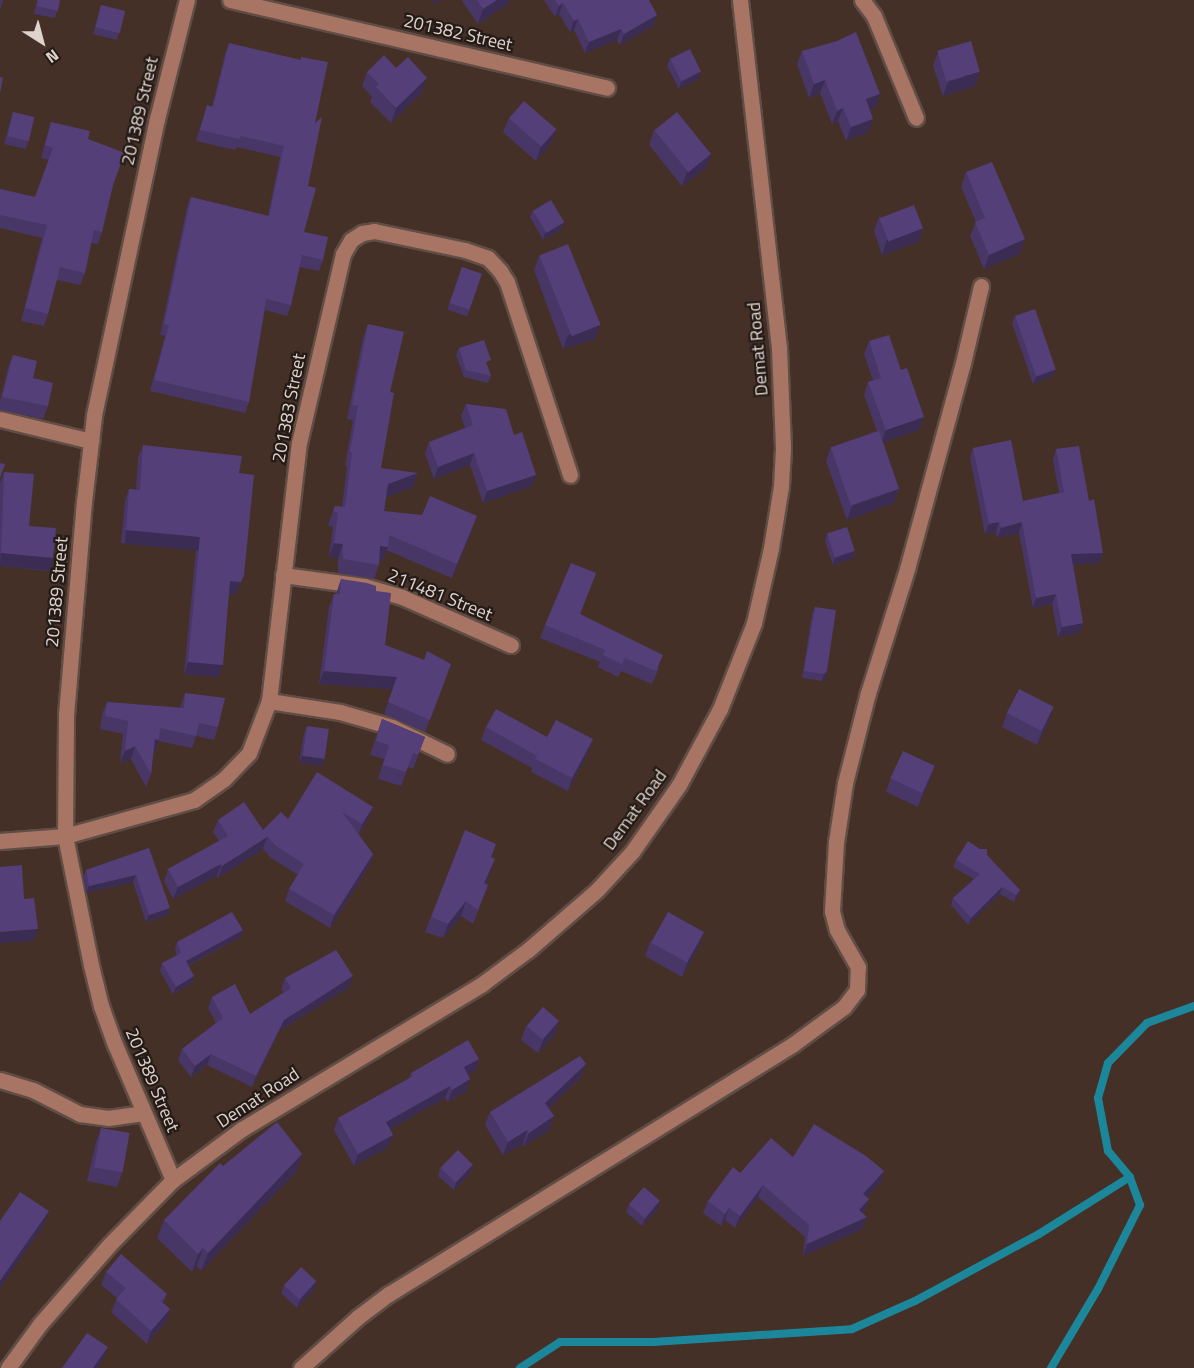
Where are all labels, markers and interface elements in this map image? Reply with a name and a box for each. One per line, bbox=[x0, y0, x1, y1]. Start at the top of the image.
street label: 201382 Street bbox=[402, 10, 514, 56]
north arrow bbox=[12, 12, 72, 72]
text: N bbox=[41, 44, 64, 70]
street label: 201389 Street bbox=[117, 55, 163, 167]
street label: Demat Road bbox=[743, 301, 773, 397]
street label: 201383 Street bbox=[268, 352, 310, 464]
street label: 201389 Street bbox=[41, 536, 73, 648]
street label: 211481 Street bbox=[385, 564, 495, 626]
street label: Demat Road bbox=[599, 766, 671, 854]
street label: 201389 Street bbox=[120, 1025, 184, 1135]
street label: Demat Road bbox=[213, 1063, 303, 1133]

